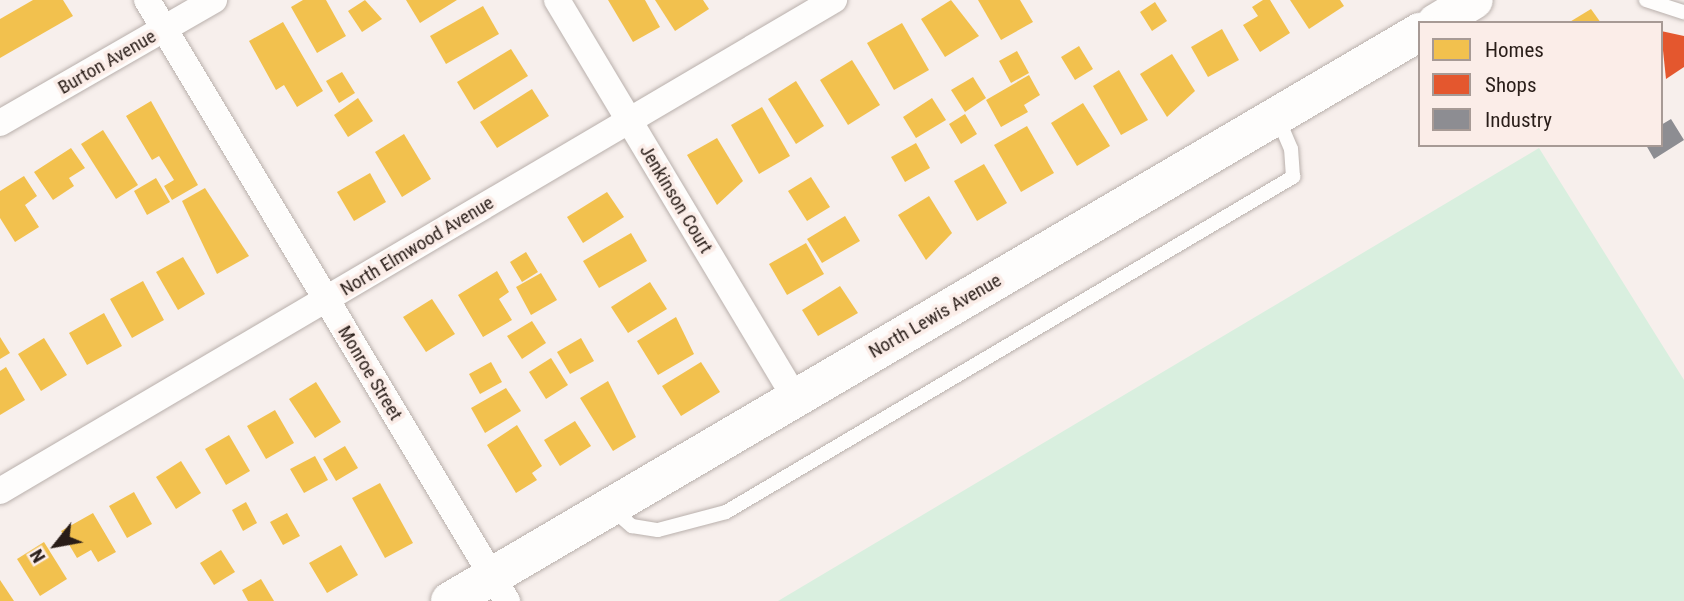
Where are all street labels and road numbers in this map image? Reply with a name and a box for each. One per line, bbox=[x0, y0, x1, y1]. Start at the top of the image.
street label: Burton Avenue bbox=[54, 25, 160, 99]
street label: Jenkinson Court bbox=[635, 141, 717, 257]
street label: North Elmwood Avenue bbox=[336, 191, 498, 301]
street label: North Lewis Avenue bbox=[865, 269, 1005, 363]
street label: Monroe Street bbox=[333, 322, 407, 424]

